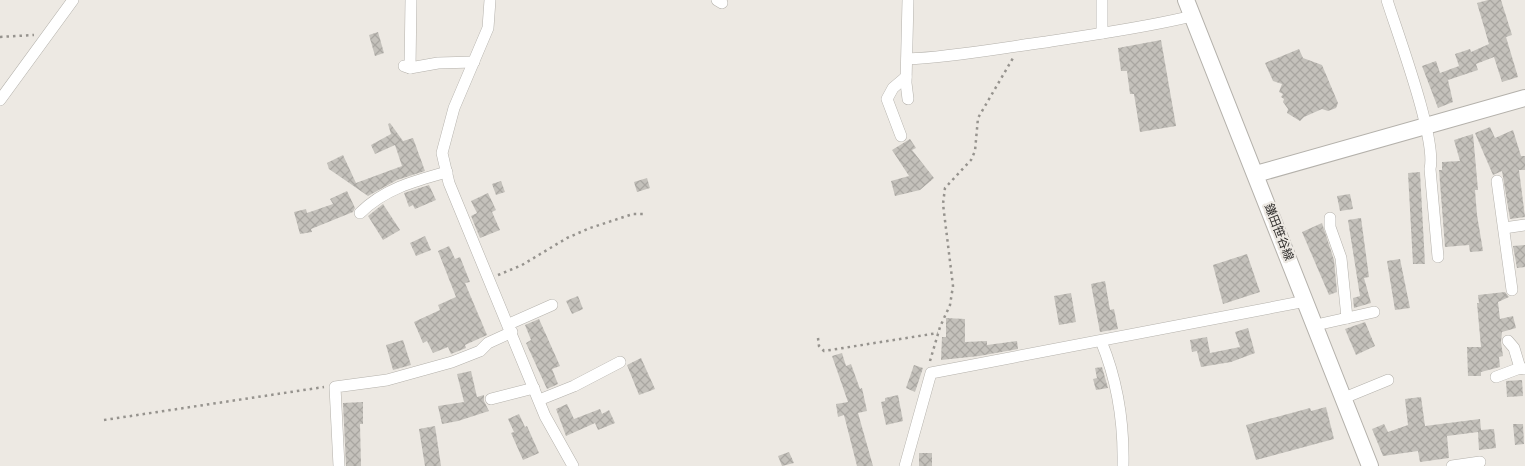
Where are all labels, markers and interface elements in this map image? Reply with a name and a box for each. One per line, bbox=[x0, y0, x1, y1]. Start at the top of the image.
street label: 鎌田笹谷線 bbox=[1262, 201, 1296, 263]

